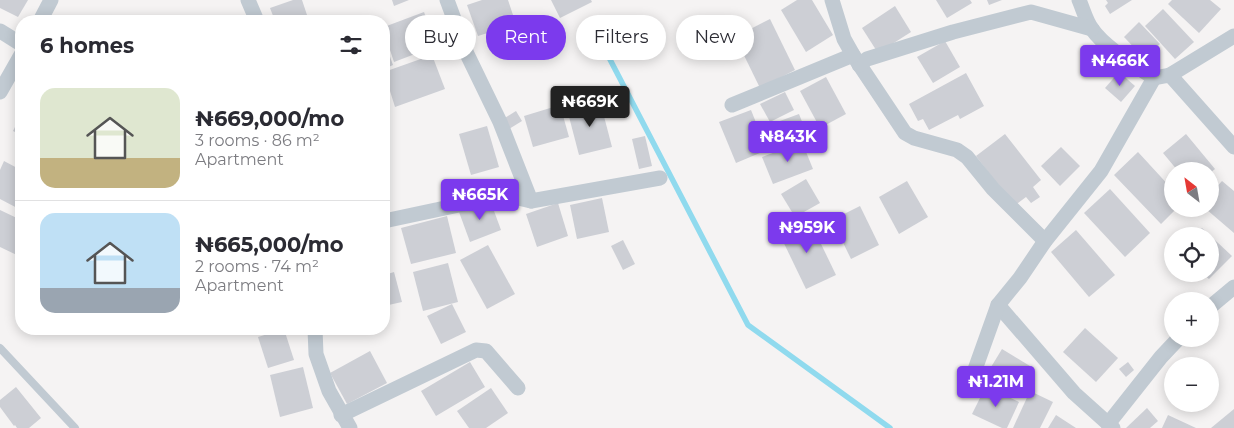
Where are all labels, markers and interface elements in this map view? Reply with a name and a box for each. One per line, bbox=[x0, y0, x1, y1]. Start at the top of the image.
chip: Buy bbox=[405, 15, 476, 60]
chip: Rent bbox=[486, 15, 566, 60]
chip: Filters bbox=[576, 15, 666, 60]
chip: New bbox=[676, 15, 754, 60]
icon: filters bbox=[337, 31, 365, 59]
text: 6 homes bbox=[40, 33, 134, 58]
pin: ₦466K bbox=[1085, 44, 1155, 87]
text: ₦466K bbox=[1091, 51, 1149, 70]
pin: ₦669K bbox=[555, 86, 625, 128]
text: ₦669K bbox=[562, 92, 618, 111]
text: ₦669,000/mo bbox=[195, 106, 344, 131]
icon: home bbox=[80, 108, 140, 168]
pin: ₦843K bbox=[753, 120, 823, 163]
text: ₦843K bbox=[759, 127, 817, 146]
text: 3 rooms · 86 m² bbox=[195, 131, 320, 150]
text: Apartment bbox=[195, 150, 284, 169]
north arrow bbox=[1164, 162, 1219, 218]
map controls bbox=[1164, 162, 1219, 412]
pin: ₦665K bbox=[445, 178, 515, 221]
text: ₦665K bbox=[452, 185, 508, 204]
pin: ₦959K bbox=[772, 212, 842, 254]
text: ₦959K bbox=[779, 218, 835, 237]
button: locate bbox=[1164, 227, 1219, 282]
text: ₦665,000/mo bbox=[195, 232, 344, 257]
icon: home bbox=[80, 233, 140, 293]
text: 2 rooms · 74 m² bbox=[195, 257, 319, 276]
text: Apartment bbox=[195, 276, 284, 295]
button: + bbox=[1164, 292, 1219, 347]
button: − bbox=[1164, 357, 1219, 412]
pin: ₦1.21M bbox=[955, 366, 1037, 408]
text: ₦1.21M bbox=[968, 372, 1024, 391]

